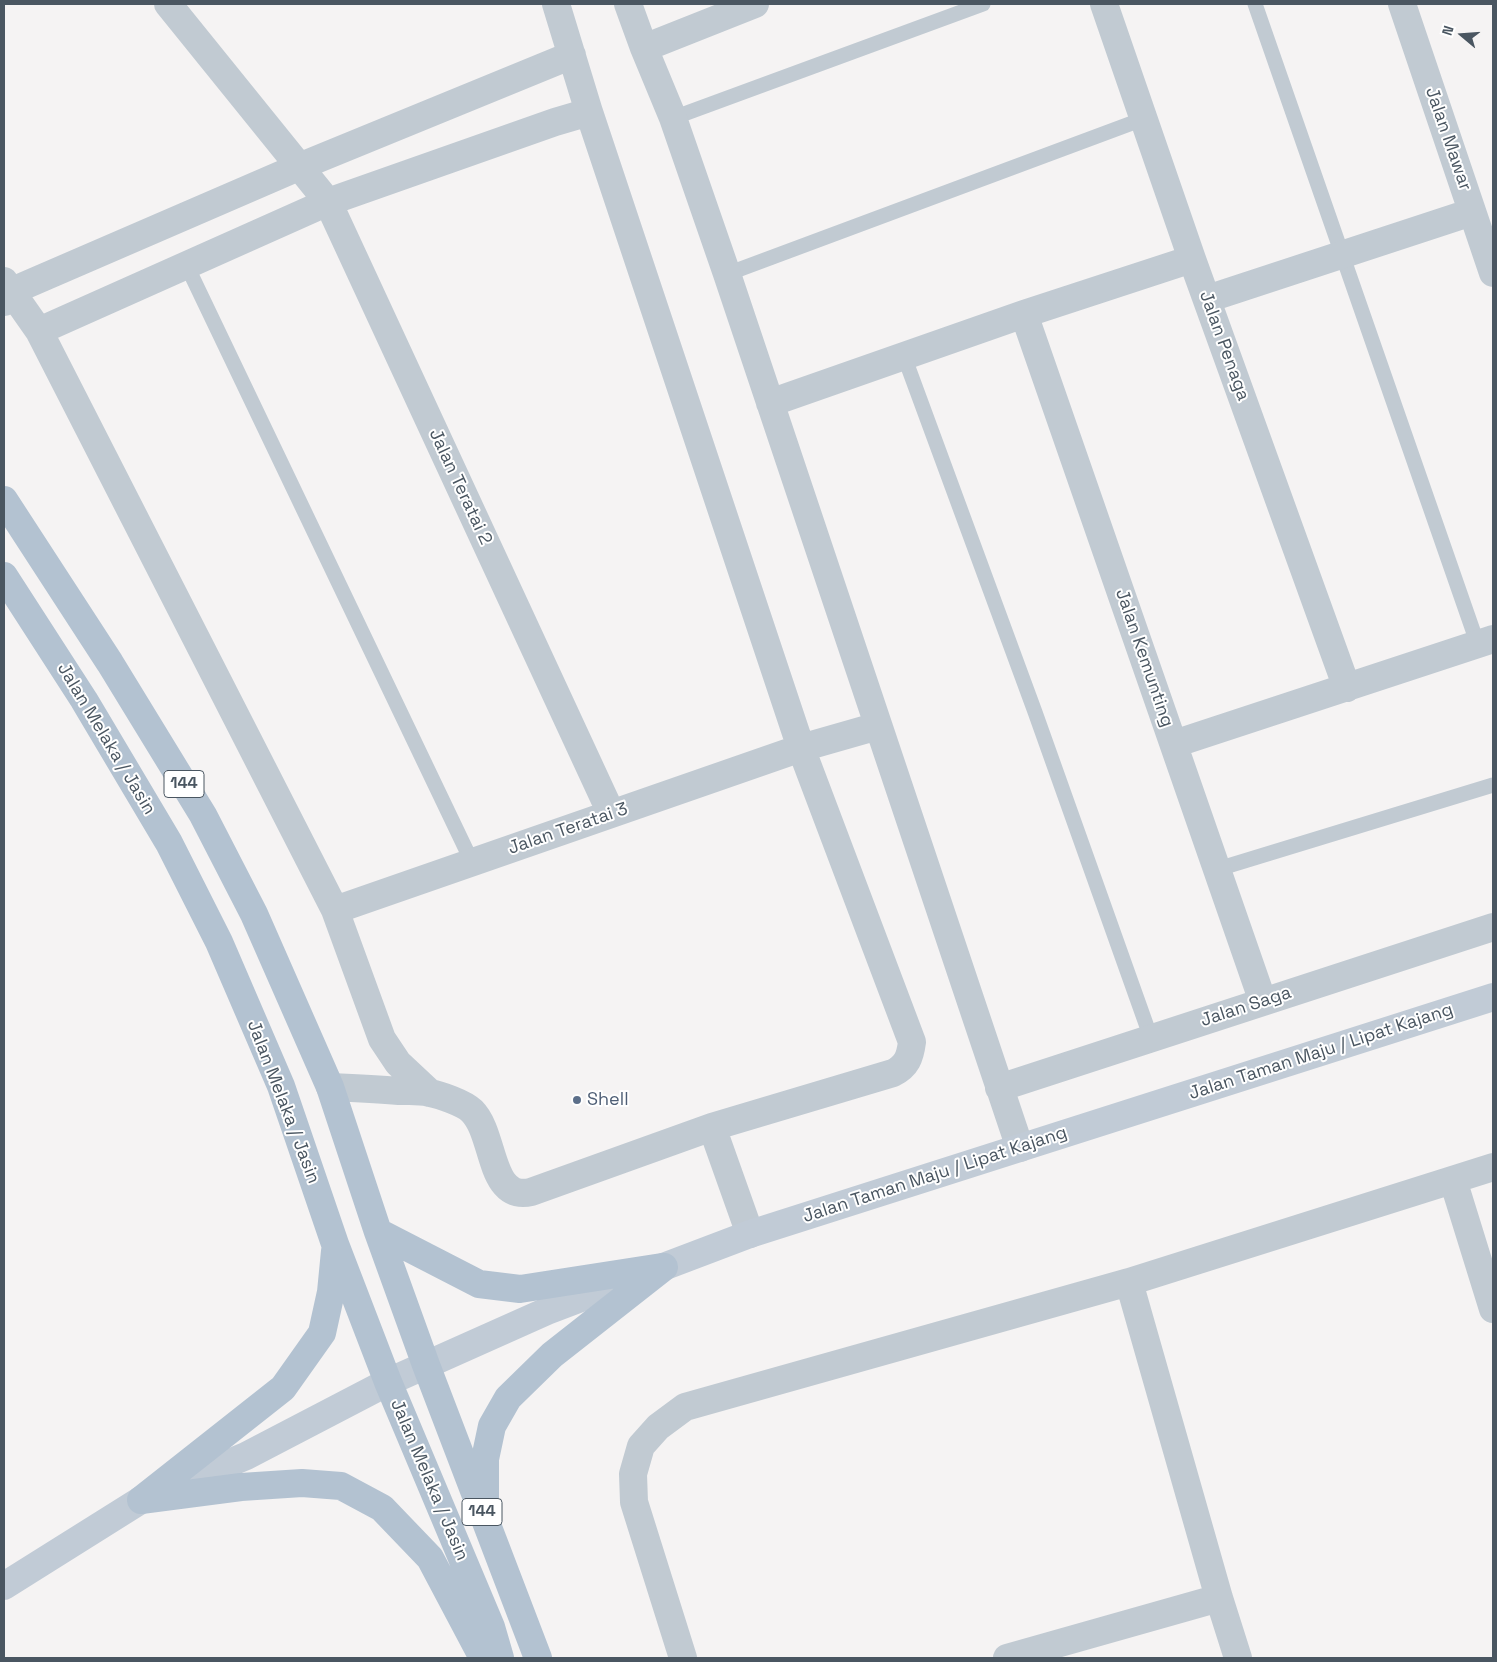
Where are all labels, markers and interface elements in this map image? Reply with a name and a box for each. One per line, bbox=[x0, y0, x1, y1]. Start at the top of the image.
north arrow bbox=[1437, 10, 1487, 60]
text: N bbox=[1438, 23, 1458, 38]
street label: Jalan Mawar bbox=[1420, 84, 1476, 194]
street label: Jalan Penaga bbox=[1194, 288, 1254, 404]
street label: Jalan Teratai 2 bbox=[424, 426, 496, 548]
street label: Jalan Kemunting bbox=[1110, 586, 1178, 730]
street label: Jalan Melaka / Jasin bbox=[52, 659, 160, 819]
road number: 144 bbox=[164, 771, 204, 798]
street label: Jalan Teratai 3 bbox=[505, 798, 631, 860]
street label: Jalan Saga bbox=[1198, 982, 1294, 1032]
street label: Jalan Taman Maju / Lipat Kajang bbox=[1186, 999, 1456, 1105]
street label: Jalan Melaka / Jasin bbox=[242, 1017, 324, 1187]
place label: Shell bbox=[587, 1089, 629, 1111]
marker: Shell bbox=[571, 1094, 583, 1106]
street label: Jalan Taman Maju / Lipat Kajang bbox=[800, 1122, 1070, 1228]
street label: Jalan Melaka / Jasin bbox=[385, 1396, 473, 1564]
road number: 144 bbox=[462, 1498, 502, 1525]

